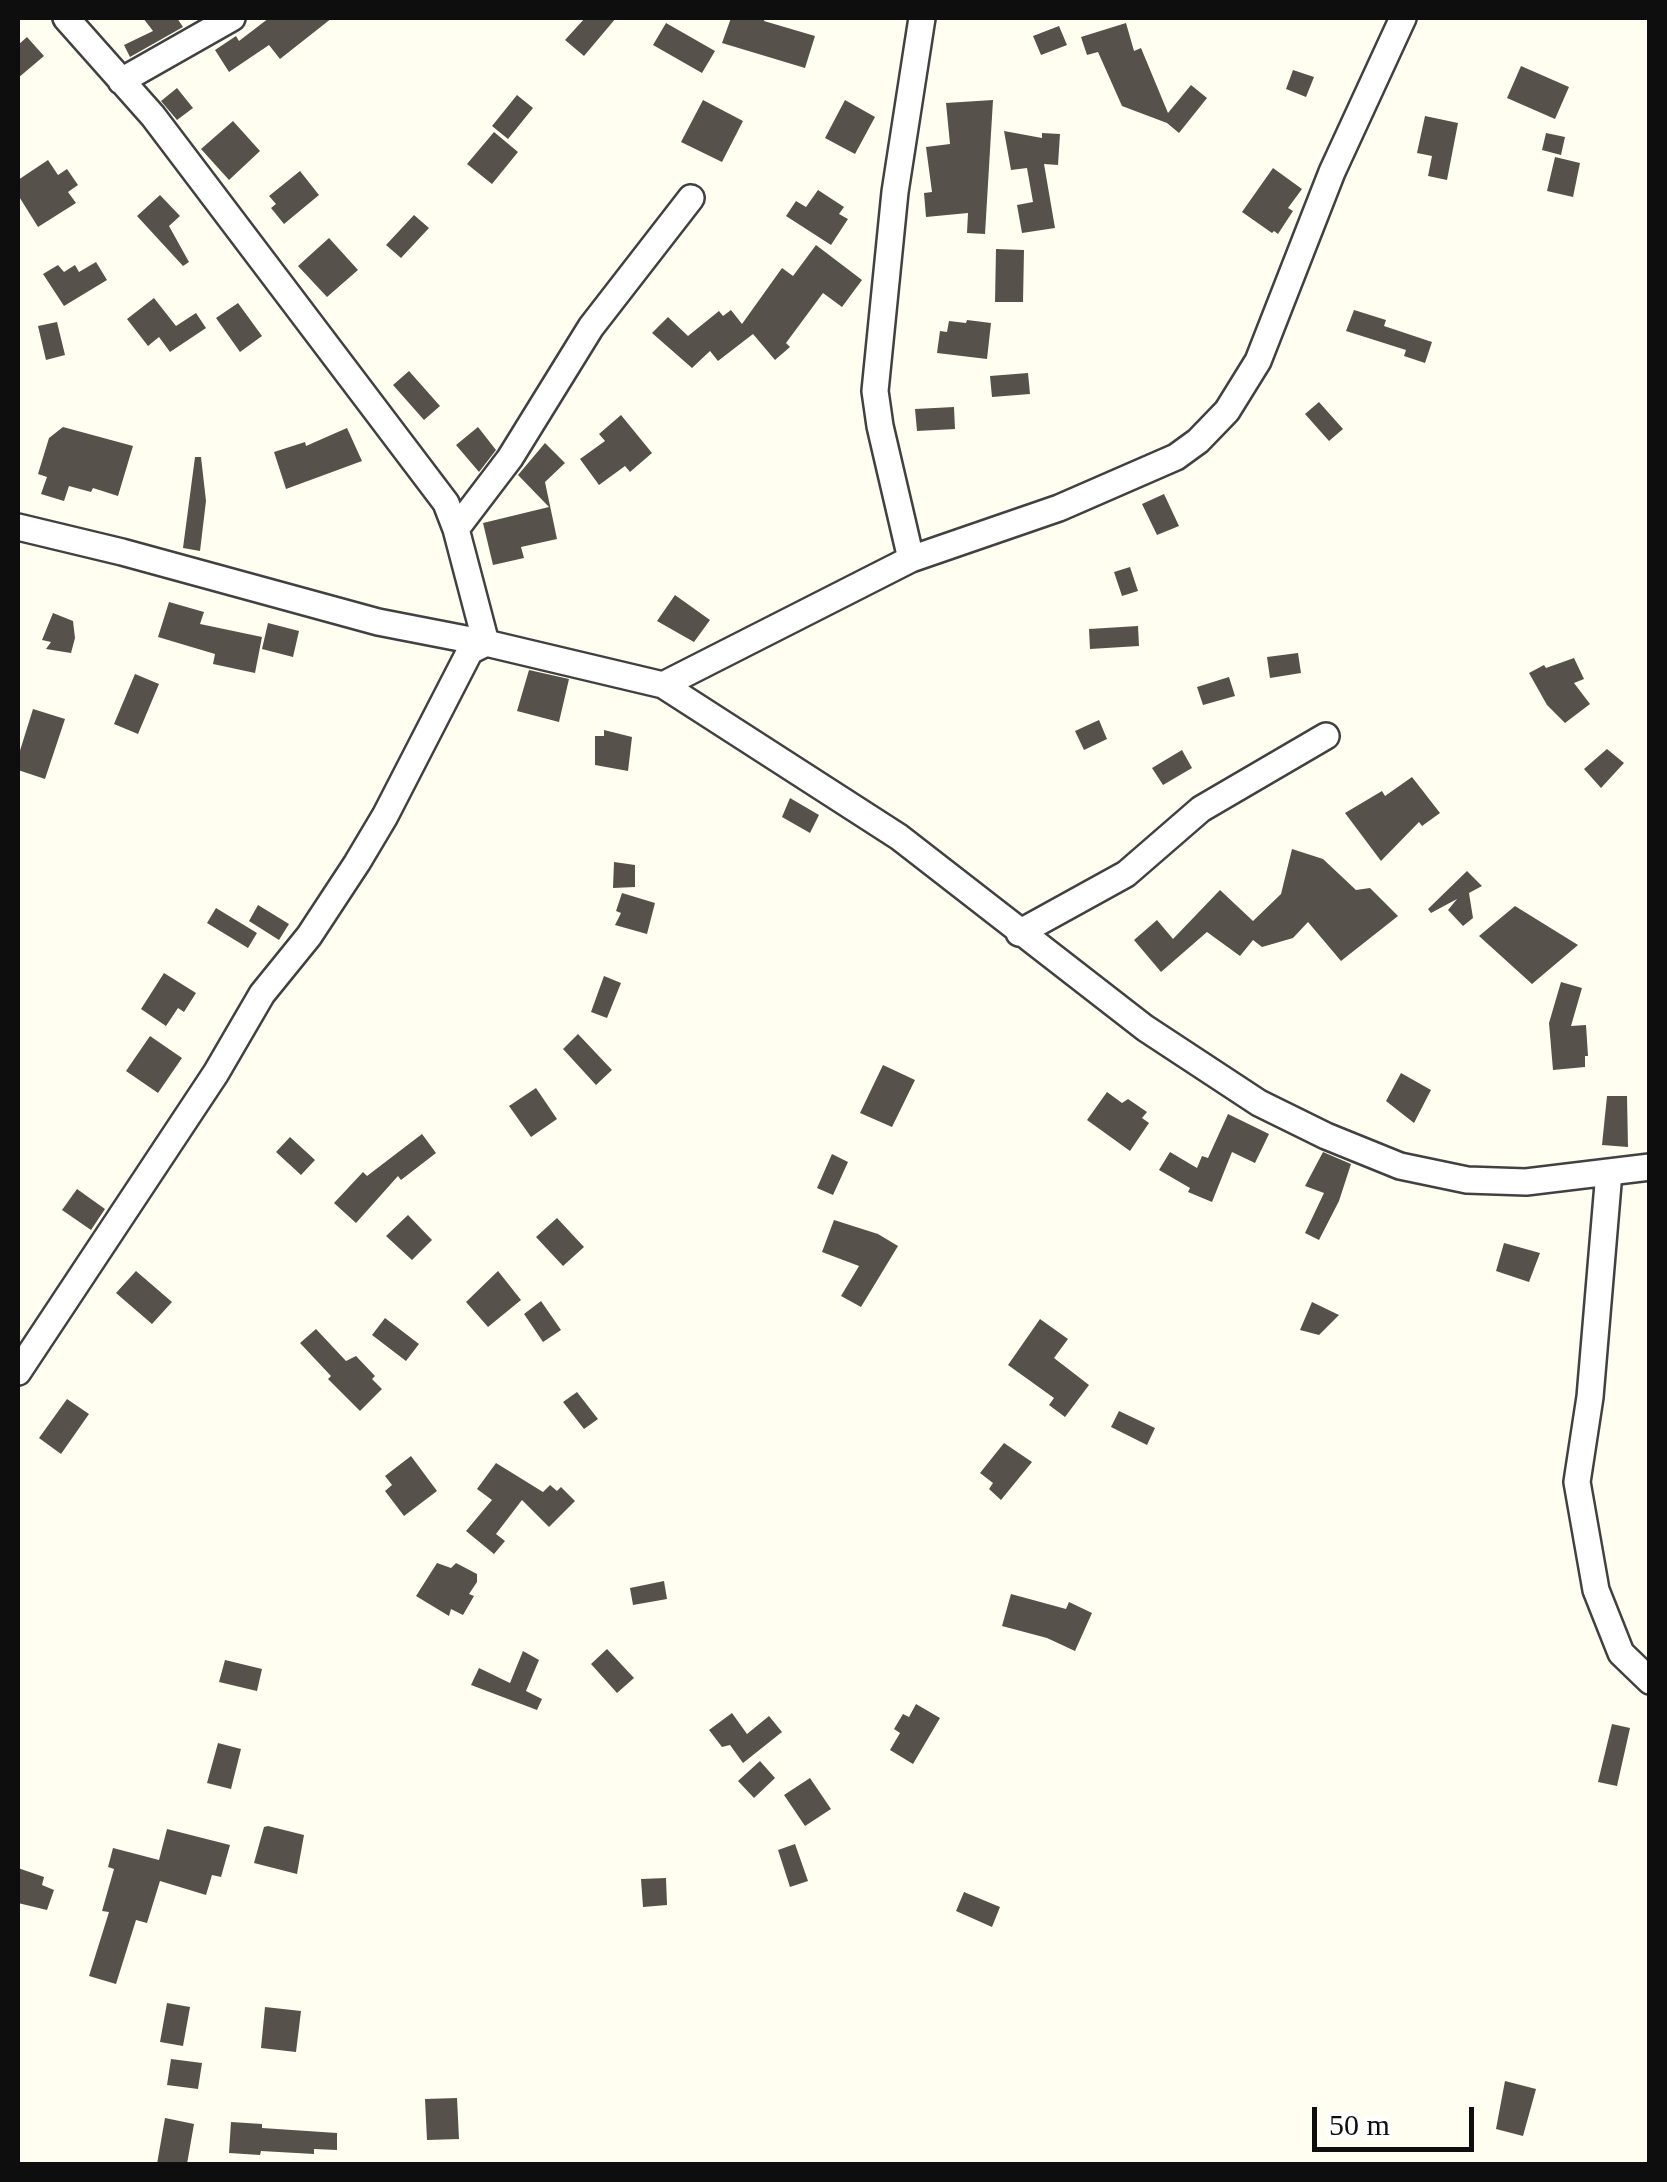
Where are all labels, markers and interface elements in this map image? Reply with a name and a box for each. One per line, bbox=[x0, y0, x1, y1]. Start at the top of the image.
scale bar bbox=[1317, 2087, 1480, 2149]
text: 50 m bbox=[1329, 2108, 1390, 2141]

